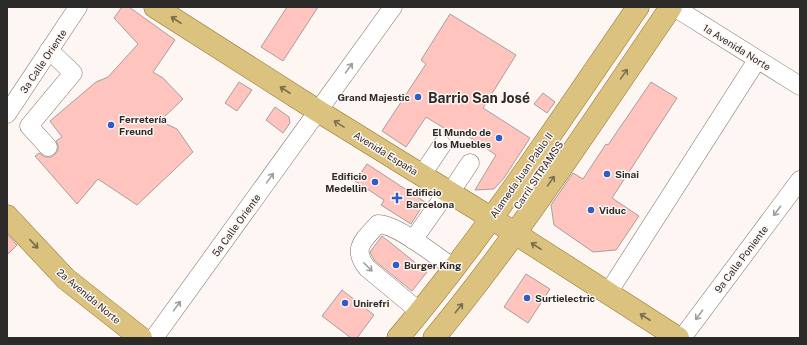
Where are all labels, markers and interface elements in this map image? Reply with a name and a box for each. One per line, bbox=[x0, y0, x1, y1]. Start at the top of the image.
one-way arrow bbox=[170, 16, 182, 24]
street label: 1a Avenida Norte bbox=[701, 21, 773, 73]
street label: 3a Calle Oriente bbox=[17, 26, 69, 95]
one-way arrow bbox=[345, 63, 353, 74]
one-way arrow bbox=[620, 69, 628, 80]
one-way arrow bbox=[280, 86, 291, 94]
district label: Barrio San José bbox=[428, 90, 530, 106]
place label: Grand Majestic bbox=[337, 91, 411, 103]
marker: Grand Majestic bbox=[413, 92, 423, 102]
place label: Ferretería Freund bbox=[119, 113, 167, 137]
marker: Ferretería Freund bbox=[106, 120, 116, 130]
one-way arrow bbox=[334, 120, 345, 128]
place label: El Mundo de los Muebles bbox=[432, 126, 491, 150]
street label: Avenida España bbox=[352, 129, 420, 177]
street label: Alameda Juan Pablo II bbox=[487, 130, 555, 220]
marker: El Mundo de los Muebles bbox=[494, 133, 504, 143]
street label: Carril SITRAMSS bbox=[511, 138, 565, 211]
place label: Sinai bbox=[615, 168, 639, 180]
marker: Sinai bbox=[602, 169, 612, 179]
place label: Edificio Medellin bbox=[325, 170, 367, 194]
one-way arrow bbox=[266, 173, 274, 184]
one-way arrow bbox=[547, 176, 555, 187]
marker: Edificio Medellin bbox=[370, 177, 380, 187]
place label: Edificio Barcelona bbox=[406, 186, 454, 210]
street label: 5a Calle Oriente bbox=[209, 191, 263, 259]
marker: Edificio Barcelona bbox=[391, 192, 403, 204]
place label: Viduc bbox=[599, 204, 627, 216]
marker: Viduc bbox=[586, 205, 596, 215]
one-way arrow bbox=[772, 206, 781, 217]
street label: 9a Calle Poniente bbox=[712, 223, 770, 295]
one-way arrow bbox=[29, 239, 38, 249]
one-way arrow bbox=[530, 242, 542, 250]
place label: Burger King bbox=[404, 259, 462, 271]
marker: Burger King bbox=[391, 260, 401, 270]
one-way arrow bbox=[363, 262, 372, 272]
street label: 2a Avenida Norte bbox=[55, 266, 124, 326]
place label: Surtielectric bbox=[535, 292, 596, 304]
marker: Surtielectric bbox=[522, 293, 532, 303]
place label: Unirefri bbox=[353, 297, 390, 309]
marker: Unirefri bbox=[340, 298, 350, 308]
one-way arrow bbox=[173, 301, 181, 312]
one-way arrow bbox=[455, 302, 463, 313]
one-way arrow bbox=[694, 310, 703, 321]
one-way arrow bbox=[640, 313, 651, 321]

